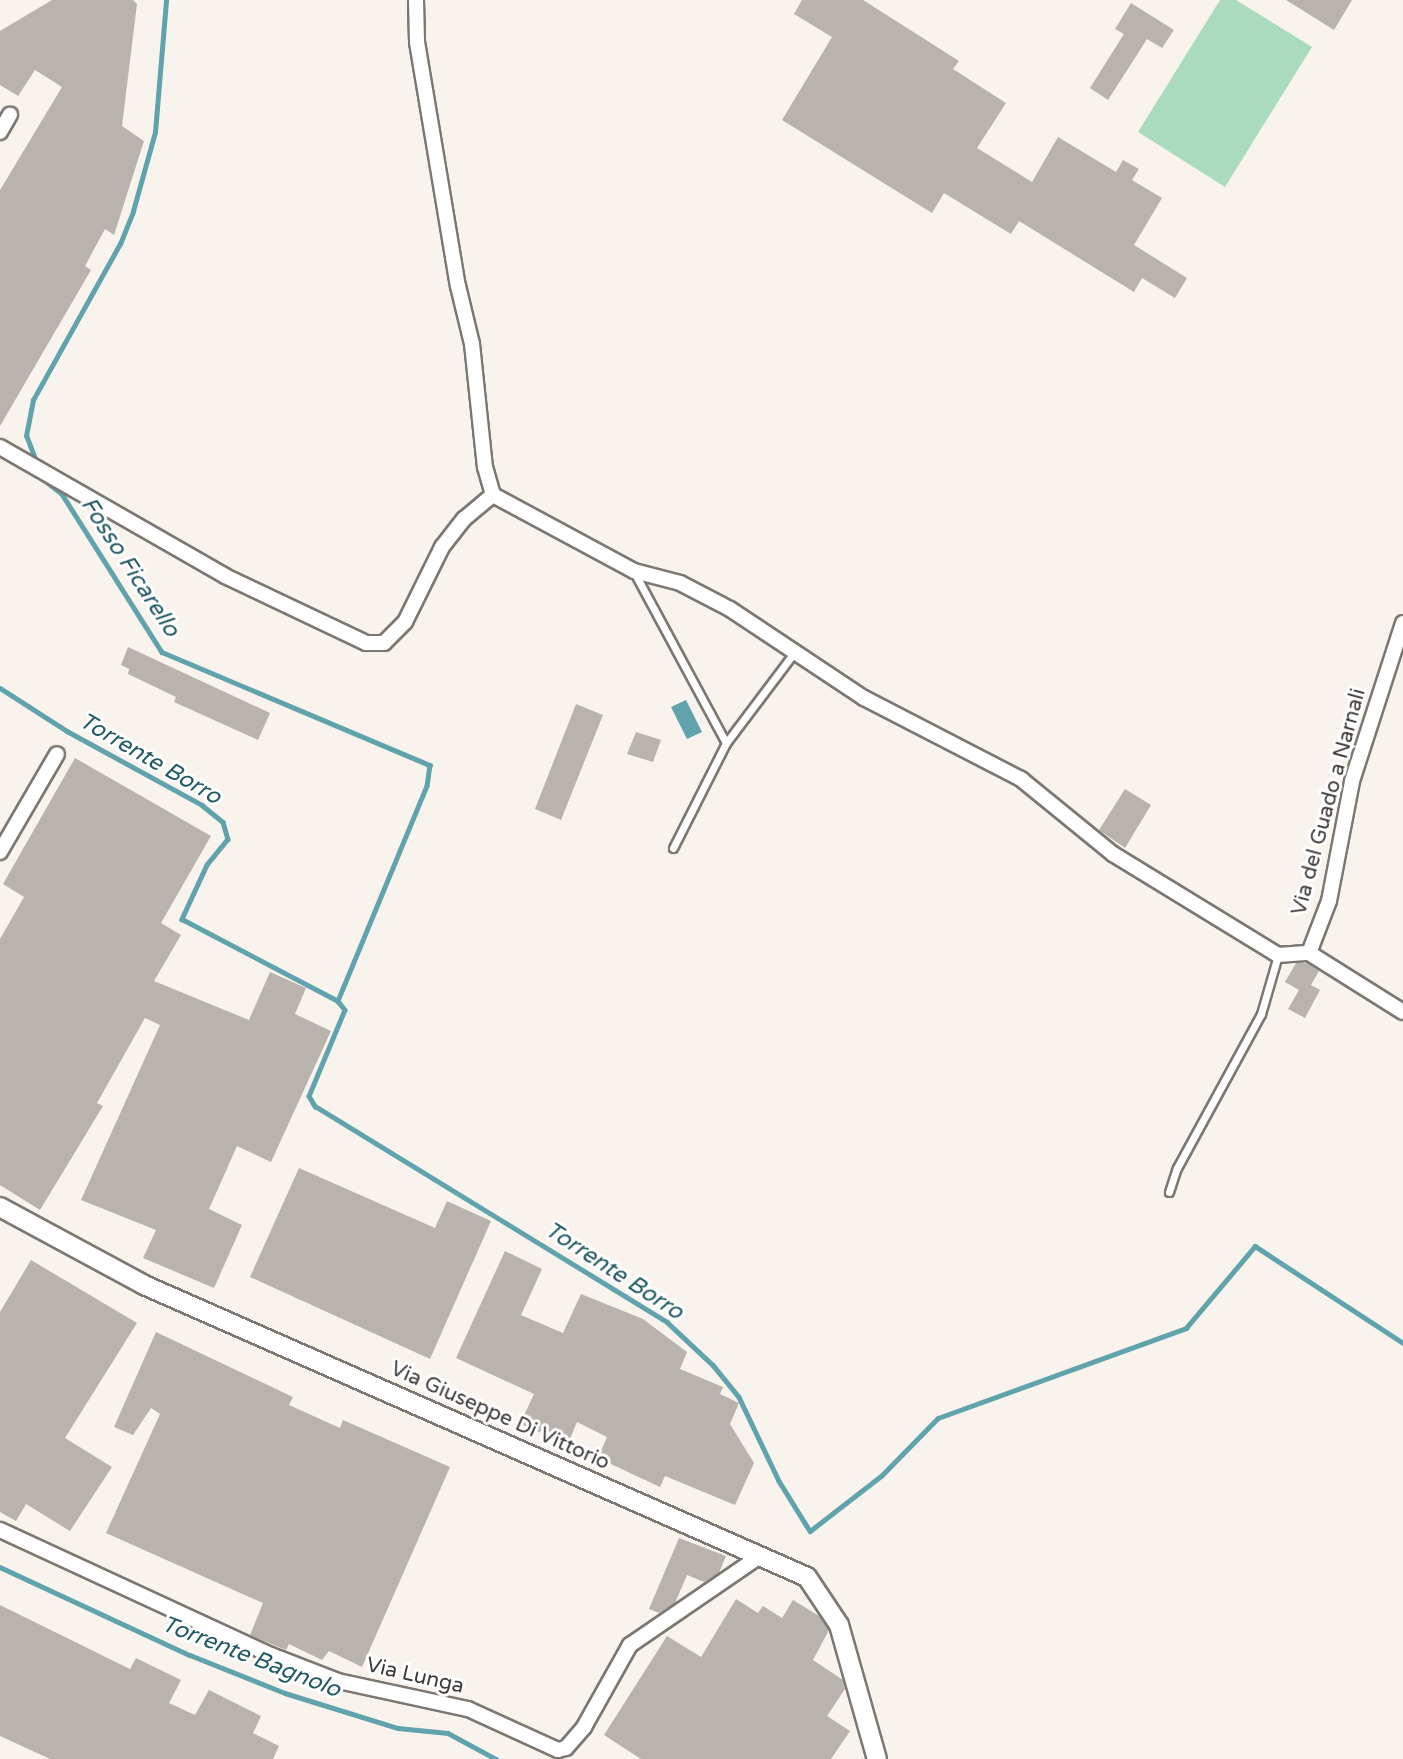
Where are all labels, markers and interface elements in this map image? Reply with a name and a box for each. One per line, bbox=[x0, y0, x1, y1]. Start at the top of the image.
water label: Fosso Ficarello bbox=[75, 492, 185, 642]
street label: Via del Guado a Narnali bbox=[1287, 686, 1371, 918]
water label: Torrente Borro bbox=[74, 707, 226, 811]
water label: Torrente Borro bbox=[540, 1216, 688, 1326]
street label: Via Giuseppe Di Vittorio bbox=[387, 1356, 613, 1476]
water label: Torrente Bagnolo bbox=[158, 1610, 344, 1704]
street label: Via Lunga bbox=[364, 1653, 466, 1699]

